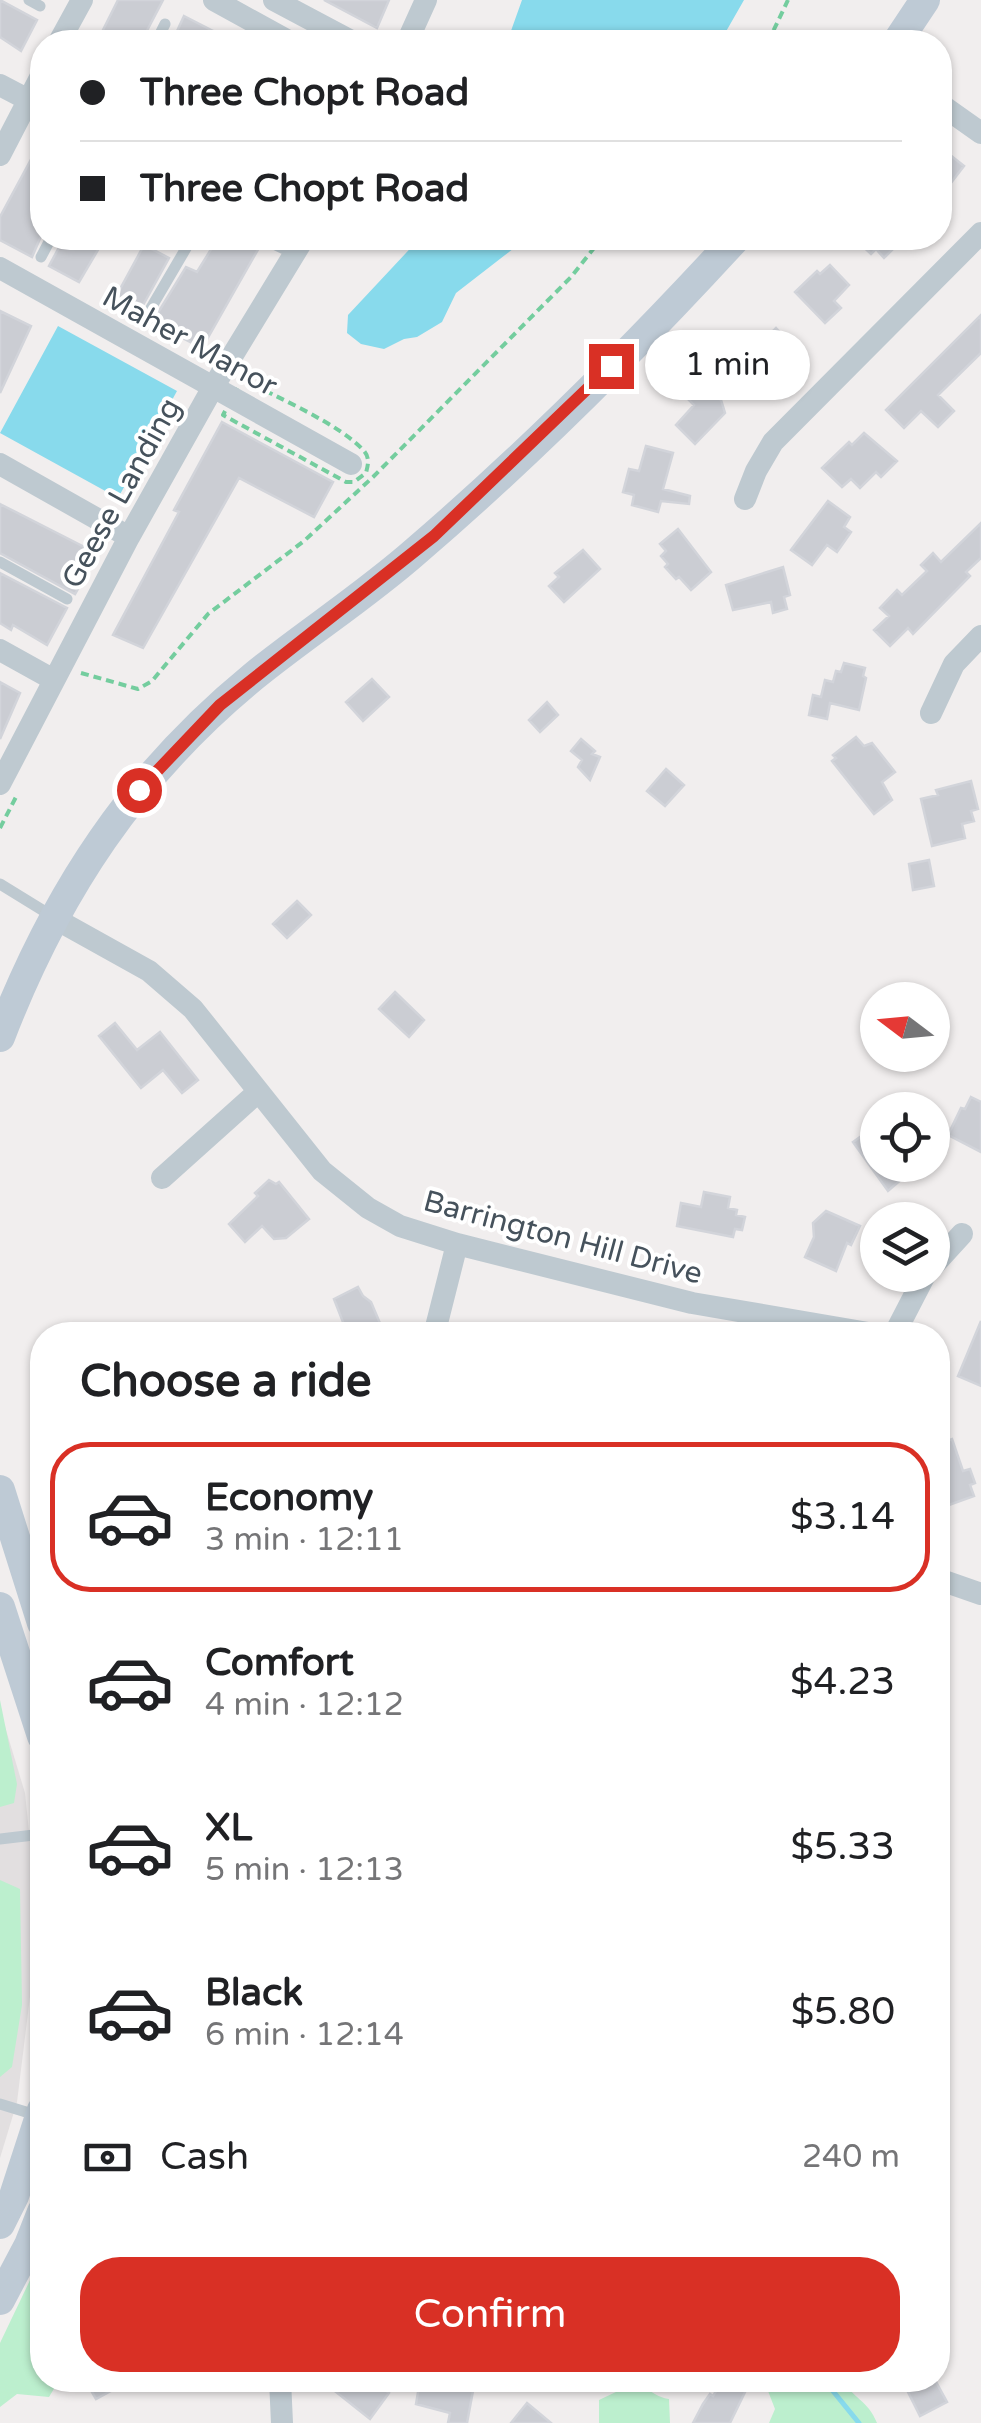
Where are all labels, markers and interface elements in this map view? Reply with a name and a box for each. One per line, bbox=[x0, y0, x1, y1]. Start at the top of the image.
text: Three Chopt Road bbox=[140, 70, 469, 116]
text: Three Chopt Road bbox=[140, 166, 469, 212]
street label: Maher Manor bbox=[96, 278, 284, 405]
callout: 1 min bbox=[646, 331, 811, 401]
route end bbox=[589, 344, 634, 389]
text: 1 min bbox=[685, 346, 770, 384]
street label: Geese Landing bbox=[54, 392, 189, 595]
route start bbox=[117, 768, 162, 813]
north arrow bbox=[860, 982, 950, 1072]
map controls bbox=[860, 982, 950, 1292]
button: locate bbox=[860, 1092, 950, 1182]
street label: Barrington Hill Drive bbox=[419, 1182, 706, 1293]
button: layers bbox=[860, 1202, 950, 1292]
text: Choose a ride bbox=[80, 1355, 371, 1409]
icon: car bbox=[85, 1472, 175, 1562]
text: Economy bbox=[205, 1475, 373, 1521]
text: $3.14 bbox=[790, 1494, 895, 1540]
text: 3 min · 12:11 bbox=[205, 1521, 404, 1559]
icon: car bbox=[85, 1637, 175, 1727]
text: Comfort bbox=[205, 1640, 354, 1686]
text: $4.23 bbox=[790, 1659, 895, 1705]
text: 4 min · 12:12 bbox=[205, 1686, 404, 1724]
icon: car bbox=[85, 1802, 175, 1892]
text: XL bbox=[205, 1805, 252, 1851]
text: $5.33 bbox=[790, 1824, 895, 1870]
text: 5 min · 12:13 bbox=[205, 1851, 404, 1889]
icon: car bbox=[85, 1967, 175, 2057]
text: Black bbox=[205, 1970, 303, 2016]
text: $5.80 bbox=[791, 1989, 895, 2035]
text: 6 min · 12:14 bbox=[205, 2016, 404, 2054]
icon: cash bbox=[80, 2130, 135, 2185]
text: Cash bbox=[160, 2134, 249, 2180]
text: 240 m bbox=[802, 2138, 900, 2176]
button: Confirm bbox=[80, 2257, 900, 2372]

